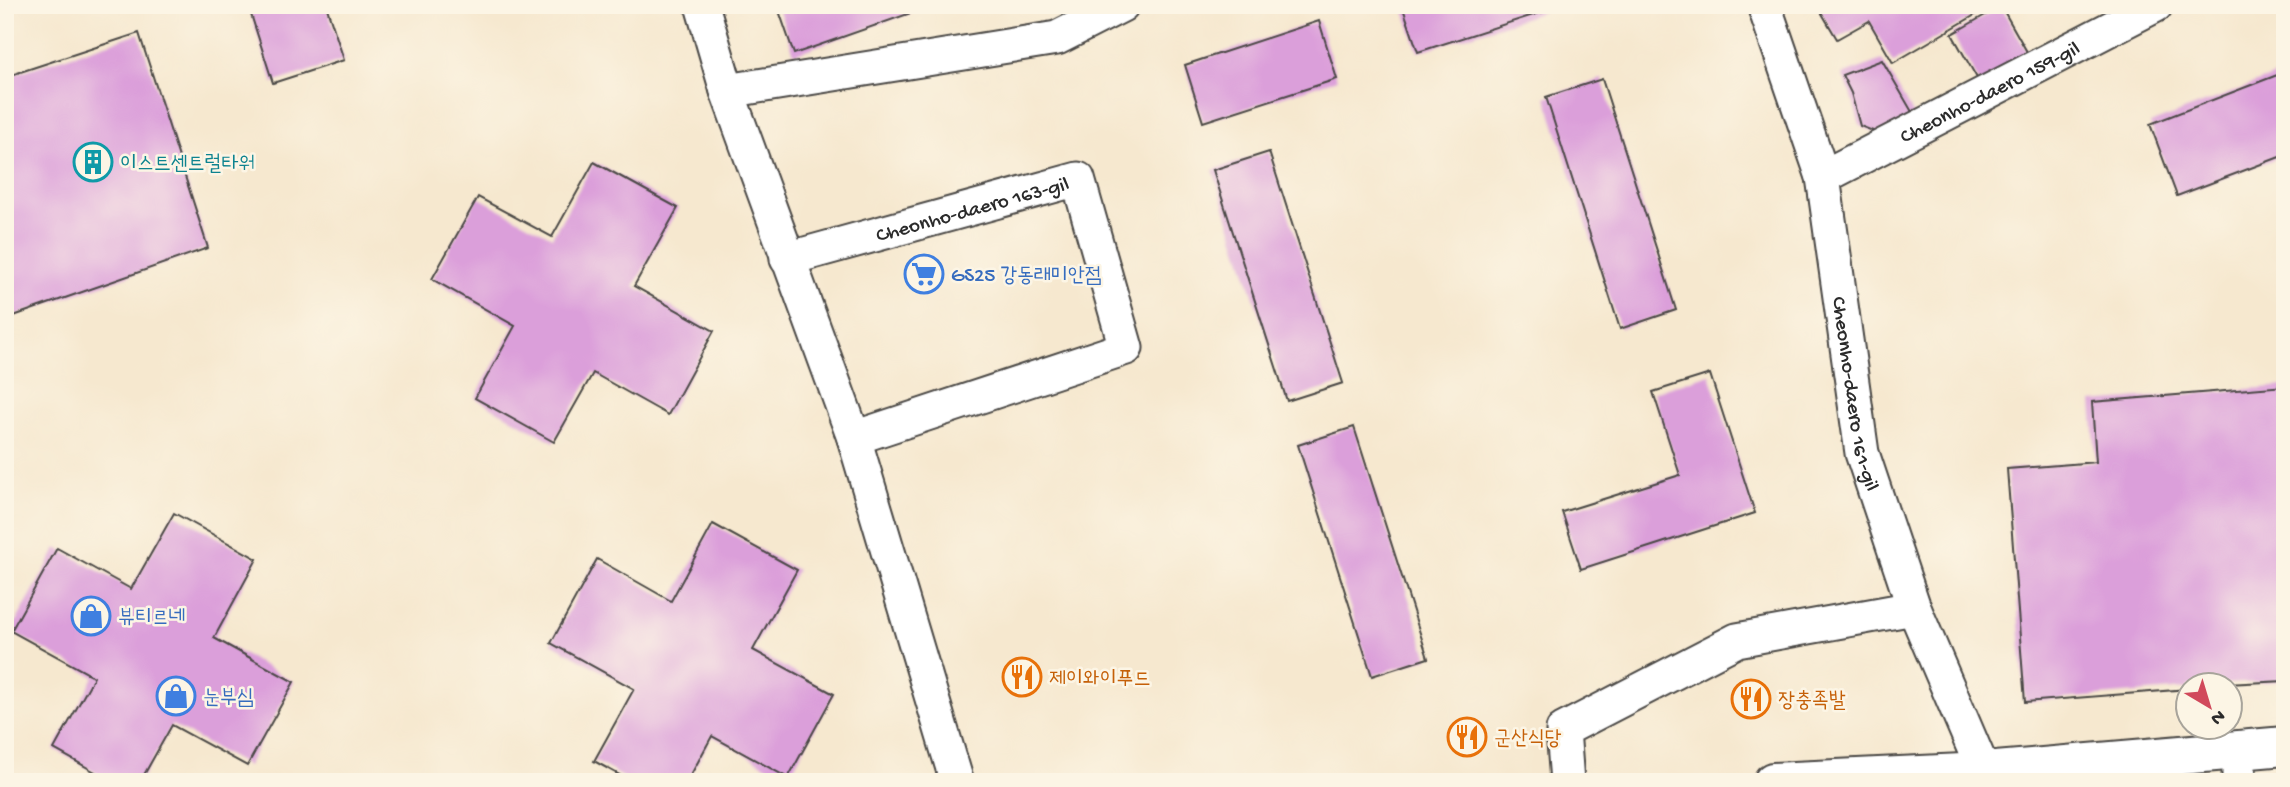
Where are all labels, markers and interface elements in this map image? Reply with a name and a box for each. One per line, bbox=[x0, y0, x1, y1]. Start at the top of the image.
street label: Cheonho-daero 159-gil bbox=[1897, 37, 2085, 151]
building icon: 이스트센트럴타워 bbox=[72, 141, 114, 183]
place label: 이스트센트럴타워 bbox=[120, 153, 255, 178]
street label: Cheonho-daero 163-gil bbox=[874, 173, 1072, 250]
supermarket icon: GS25 강동래미안점 bbox=[903, 253, 945, 295]
place label: GS25 강동래미안점 bbox=[951, 265, 1102, 290]
street label: Cheonho-daero 161-gil bbox=[1824, 295, 1883, 495]
shop icon: 뷰티르네 bbox=[70, 595, 112, 637]
place label: 뷰티르네 bbox=[118, 607, 186, 632]
restaurant icon: 제이와이푸드 bbox=[1001, 656, 1043, 698]
place label: 제이와이푸드 bbox=[1049, 668, 1150, 693]
north arrow bbox=[2174, 672, 2244, 742]
shop icon: 눈부심 bbox=[155, 675, 197, 717]
restaurant icon: 장충족발 bbox=[1730, 678, 1772, 720]
place label: 눈부심 bbox=[203, 687, 254, 712]
place label: 장충족발 bbox=[1778, 690, 1846, 715]
text: N bbox=[2205, 704, 2229, 730]
restaurant icon: 군산식당 bbox=[1446, 716, 1488, 758]
place label: 군산식당 bbox=[1494, 728, 1562, 753]

